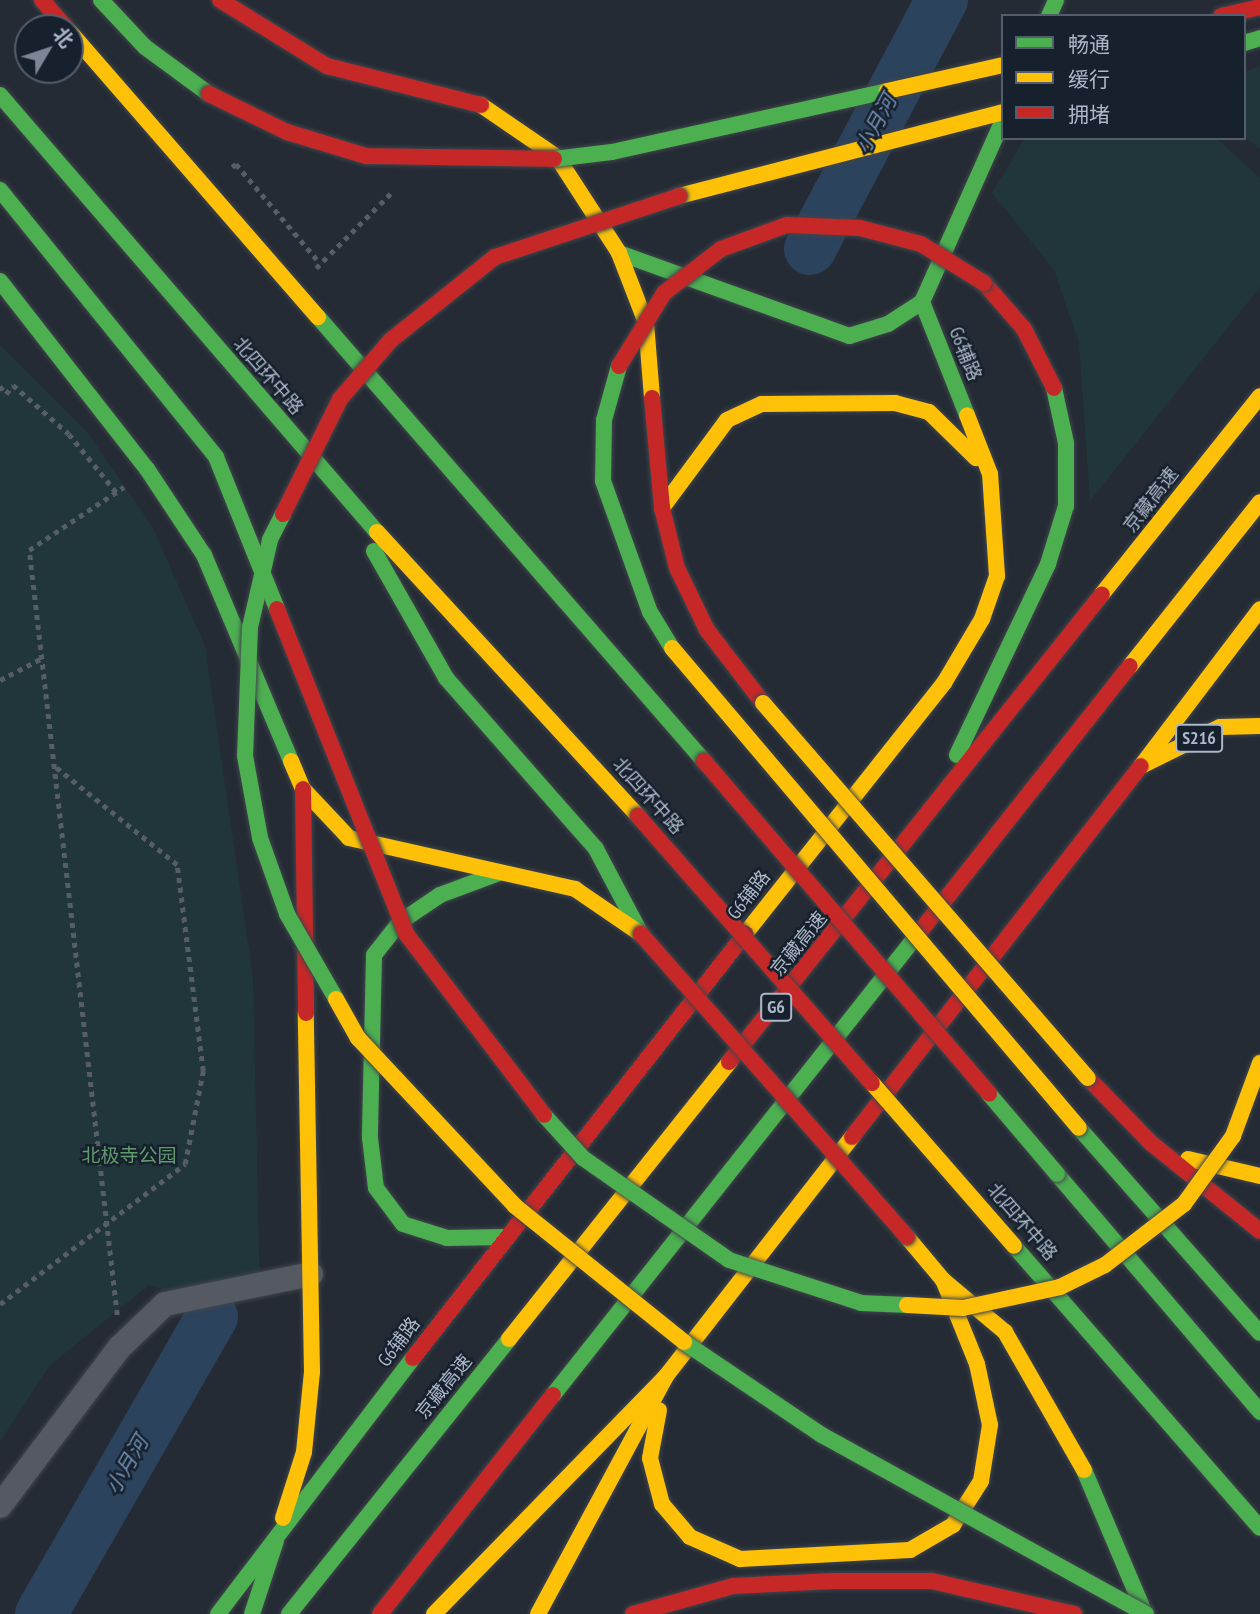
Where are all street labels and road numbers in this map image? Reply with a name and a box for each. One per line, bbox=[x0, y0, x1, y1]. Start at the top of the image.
street label: G6辅路 bbox=[944, 324, 986, 384]
street label: 北四环中路 bbox=[228, 333, 308, 419]
street label: 京藏高速 bbox=[1119, 463, 1183, 537]
road number: S216 bbox=[1174, 724, 1224, 752]
street label: 北四环中路 bbox=[608, 753, 688, 839]
street label: G6辅路 bbox=[723, 866, 775, 924]
street label: 京藏高速 bbox=[766, 907, 832, 981]
road number: G6 bbox=[758, 992, 794, 1022]
street label: 北四环中路 bbox=[982, 1179, 1062, 1265]
street label: G6辅路 bbox=[373, 1313, 425, 1371]
street label: 京藏高速 bbox=[411, 1350, 477, 1424]

